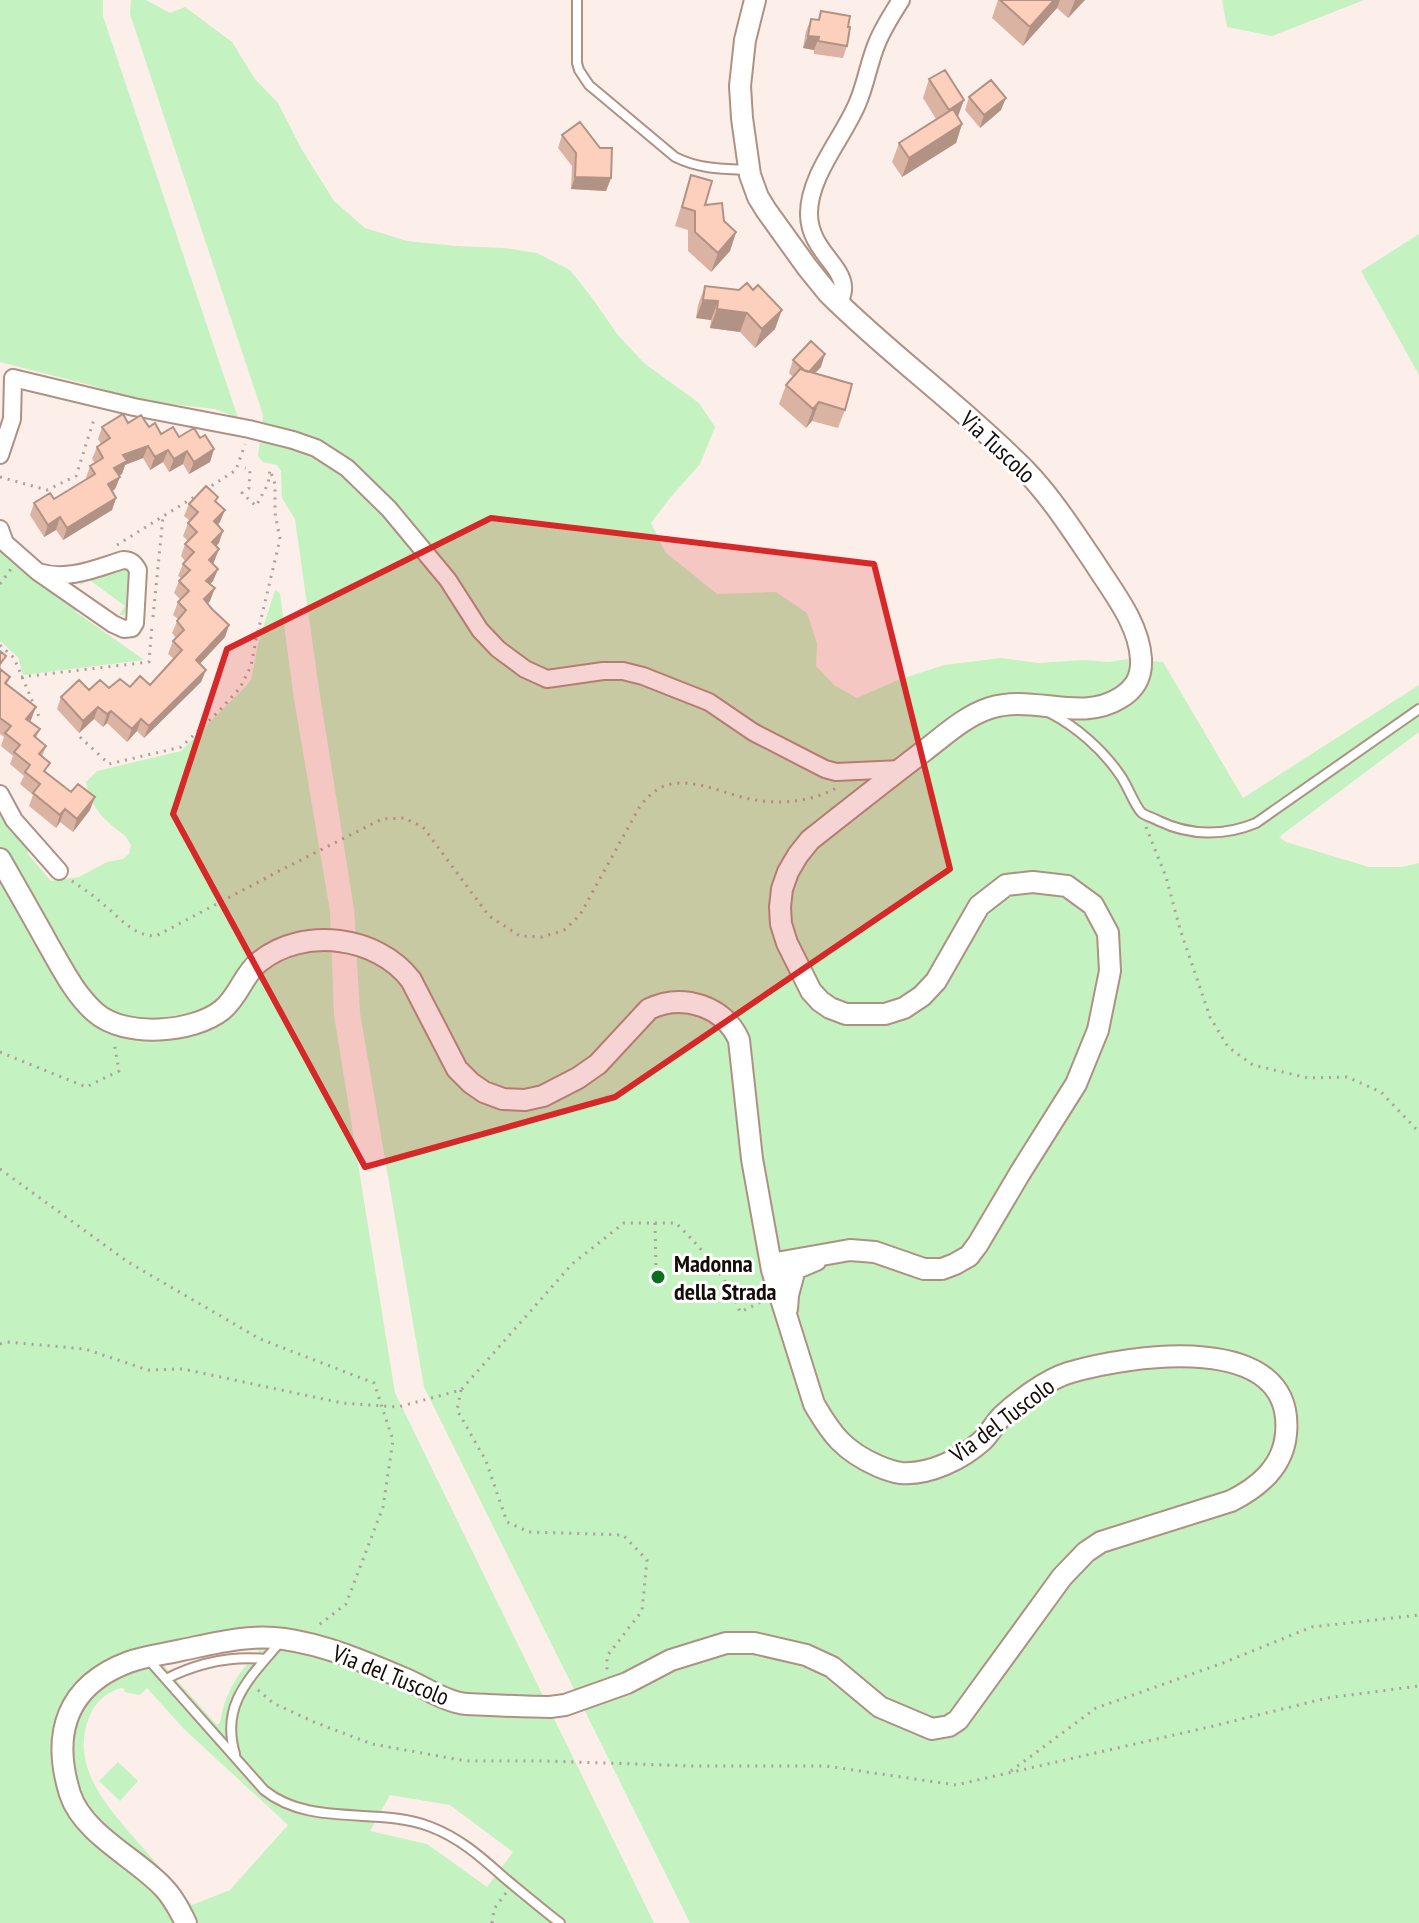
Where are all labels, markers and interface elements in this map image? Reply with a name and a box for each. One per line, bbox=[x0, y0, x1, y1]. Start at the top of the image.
street label: Via Tuscolo bbox=[953, 404, 1042, 490]
place label: Madonna della Strada bbox=[674, 1248, 777, 1307]
marker: Madonna della Strada bbox=[649, 1268, 667, 1286]
street label: Via del Tuscolo bbox=[943, 1371, 1060, 1470]
street label: Via del Tuscolo bbox=[327, 1637, 454, 1712]

